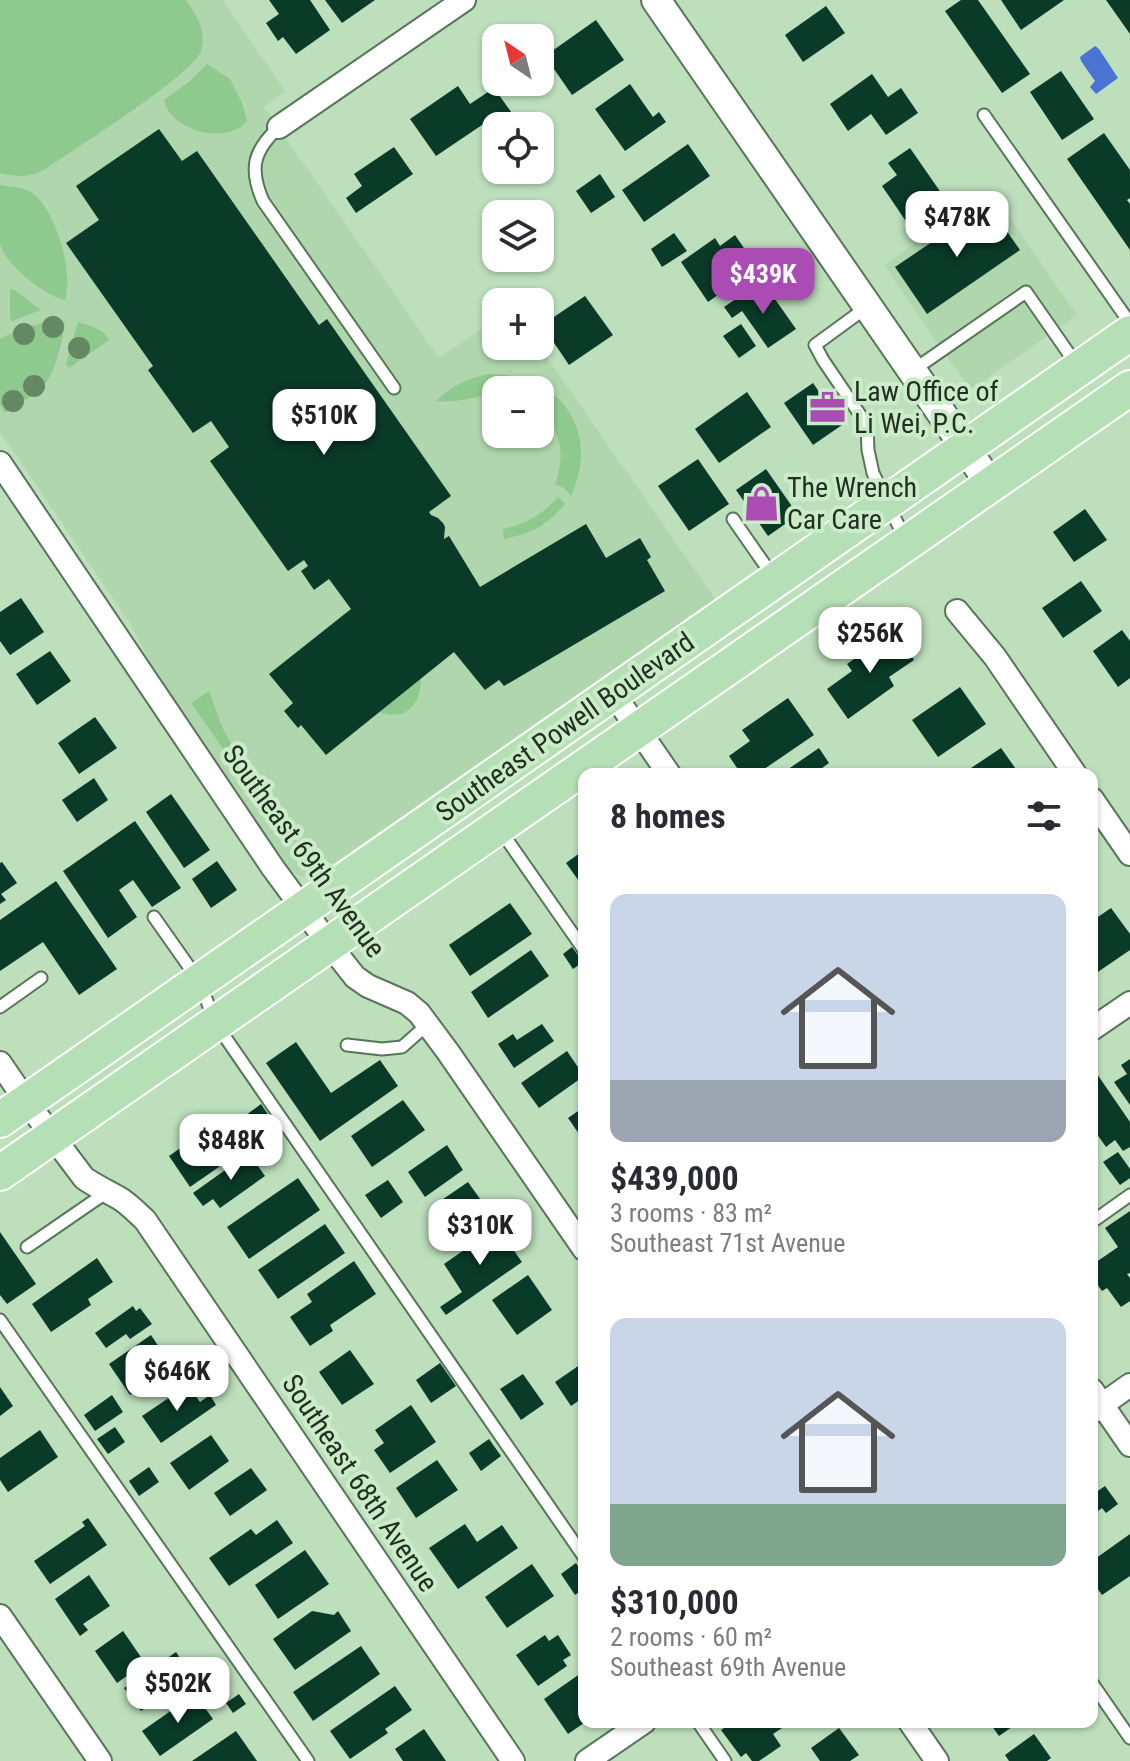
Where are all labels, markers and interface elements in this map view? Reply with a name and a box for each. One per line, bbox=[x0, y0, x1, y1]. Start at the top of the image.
north arrow bbox=[482, 24, 554, 96]
map controls bbox=[482, 24, 554, 448]
button: locate bbox=[482, 112, 554, 184]
pin: $478K bbox=[901, 191, 1013, 259]
button: layers bbox=[482, 200, 554, 272]
text: $478K bbox=[924, 202, 990, 232]
pin: $439K bbox=[707, 248, 819, 316]
text: $439K bbox=[730, 259, 796, 289]
button: + bbox=[482, 288, 554, 360]
place label: Law Office of Li Wei, P.C. bbox=[854, 375, 999, 440]
button: − bbox=[482, 376, 554, 448]
office icon: Law Office of Li Wei, P.C. bbox=[809, 388, 847, 426]
pin: $510K bbox=[268, 389, 380, 457]
text: $510K bbox=[291, 400, 357, 430]
place label: The Wrench Car Care bbox=[787, 471, 917, 536]
shop icon: The Wrench Car Care bbox=[742, 484, 780, 522]
pin: $256K bbox=[814, 607, 926, 675]
text: $256K bbox=[837, 618, 903, 648]
street label: Southeast Powell Boulevard bbox=[430, 625, 700, 829]
street label: Southeast 69th Avenue bbox=[216, 738, 392, 964]
icon: filters bbox=[1022, 794, 1066, 838]
text: 8 homes bbox=[610, 796, 726, 836]
icon: home bbox=[766, 946, 910, 1090]
pin: $848K bbox=[175, 1114, 287, 1182]
text: $848K bbox=[198, 1125, 264, 1155]
text: $439,000 bbox=[610, 1158, 739, 1198]
text: 3 rooms · 83 m² bbox=[610, 1198, 772, 1228]
pin: $310K bbox=[424, 1199, 536, 1267]
text: $310K bbox=[447, 1210, 513, 1240]
text: Southeast 71st Avenue bbox=[610, 1228, 846, 1258]
pin: $646K bbox=[121, 1345, 233, 1413]
text: $646K bbox=[144, 1356, 210, 1386]
street label: Southeast 68th Avenue bbox=[275, 1368, 445, 1598]
icon: home bbox=[766, 1370, 910, 1514]
text: $310,000 bbox=[610, 1582, 739, 1622]
text: 2 rooms · 60 m² bbox=[610, 1622, 772, 1652]
text: Southeast 69th Avenue bbox=[610, 1652, 846, 1682]
pin: $502K bbox=[122, 1657, 234, 1725]
text: $502K bbox=[145, 1668, 211, 1698]

